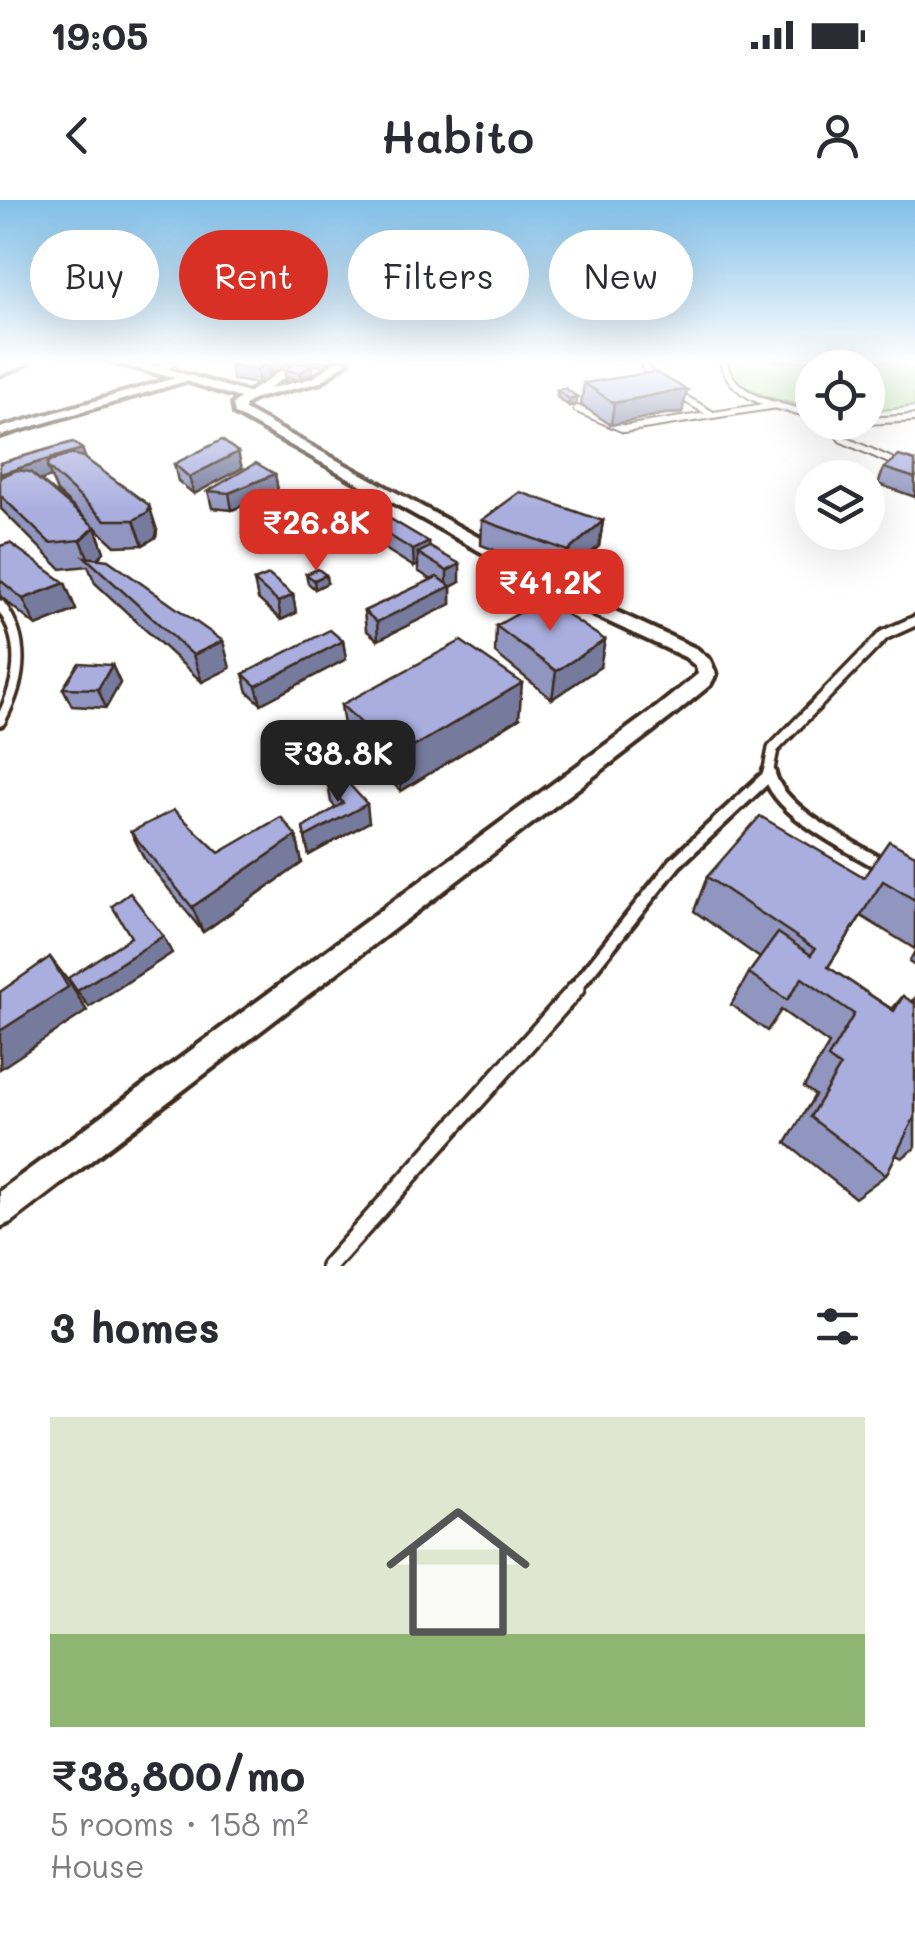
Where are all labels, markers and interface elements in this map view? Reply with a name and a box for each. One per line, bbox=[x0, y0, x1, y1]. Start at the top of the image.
text: 19:05 bbox=[50, 10, 148, 60]
text: Habito bbox=[381, 106, 534, 164]
icon: back bbox=[50, 108, 105, 163]
icon: person bbox=[810, 108, 865, 163]
chip: Buy bbox=[30, 230, 159, 320]
chip: Rent bbox=[179, 230, 328, 320]
chip: Filters bbox=[348, 230, 529, 320]
chip: New bbox=[549, 230, 693, 320]
map controls bbox=[795, 350, 885, 550]
button: locate bbox=[795, 350, 885, 440]
button: layers bbox=[795, 460, 885, 550]
pin: ₹26.8K bbox=[235, 489, 397, 574]
text: ₹26.8K bbox=[261, 500, 371, 542]
pin: ₹41.2K bbox=[469, 549, 631, 634]
text: ₹41.2K bbox=[498, 560, 602, 602]
pin: ₹38.8K bbox=[257, 720, 419, 805]
text: ₹38.8K bbox=[283, 731, 393, 773]
text: 3 homes bbox=[50, 1299, 220, 1354]
icon: filters bbox=[810, 1299, 865, 1354]
icon: home bbox=[368, 1482, 548, 1662]
text: ₹38,800/mo bbox=[50, 1747, 305, 1802]
text: 5 rooms · 158 m² bbox=[50, 1802, 309, 1844]
text: House bbox=[50, 1844, 145, 1886]

